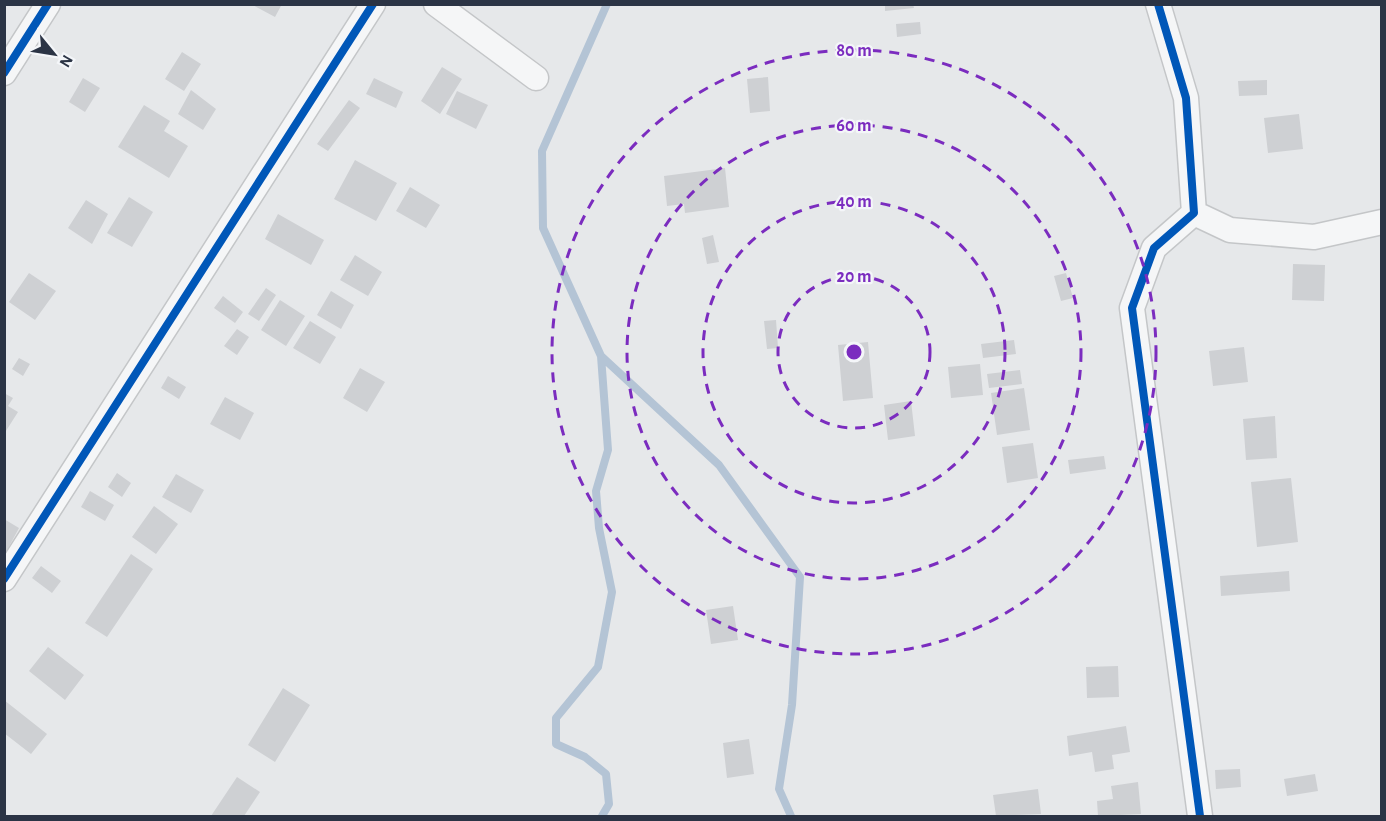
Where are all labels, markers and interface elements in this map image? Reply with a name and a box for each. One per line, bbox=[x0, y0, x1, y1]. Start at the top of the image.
north arrow bbox=[24, 24, 84, 84]
text: 80 m bbox=[836, 42, 872, 60]
text: N bbox=[56, 52, 76, 70]
text: 60 m bbox=[836, 117, 872, 135]
text: 40 m bbox=[836, 193, 872, 211]
text: 20 m bbox=[836, 268, 872, 286]
centre of rings bbox=[844, 342, 864, 362]

